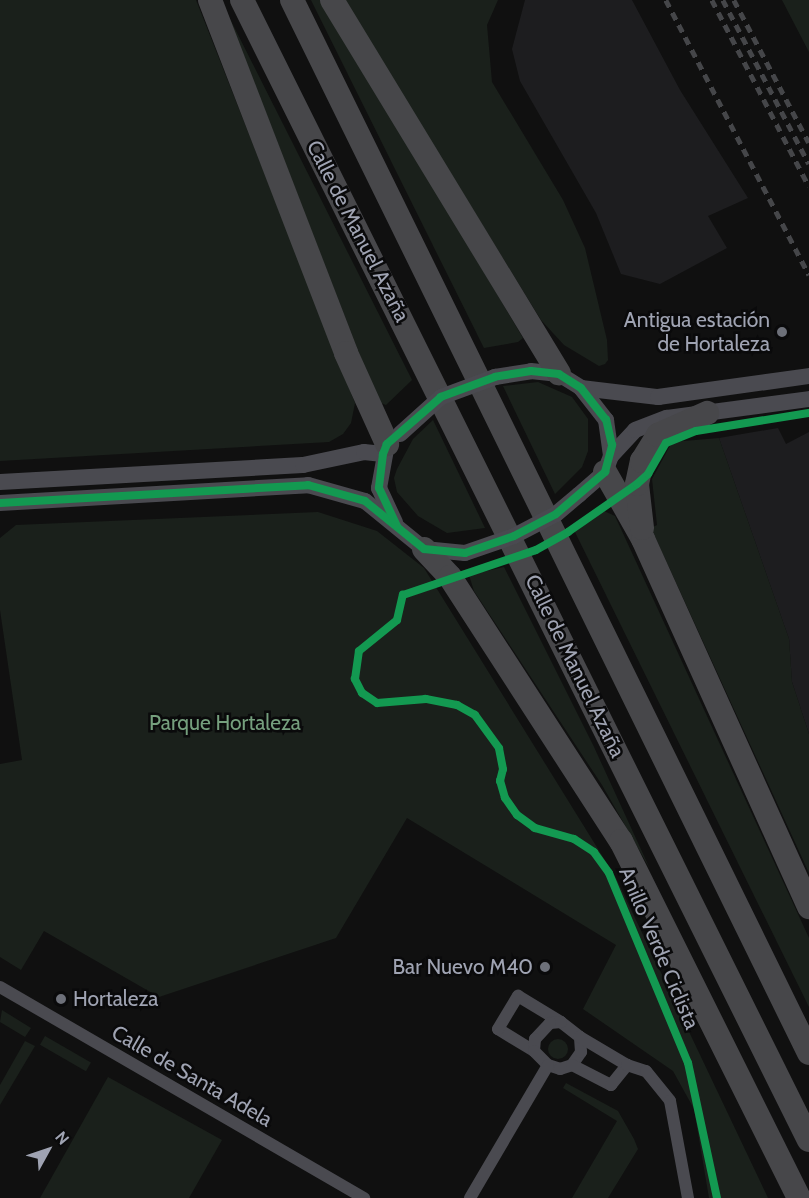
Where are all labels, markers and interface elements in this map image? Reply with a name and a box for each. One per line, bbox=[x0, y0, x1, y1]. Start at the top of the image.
street label: Calle de Manuel Azaña bbox=[301, 136, 415, 326]
place label: Antigua estación de Hortaleza bbox=[624, 307, 770, 357]
marker: Antigua estación de Hortaleza bbox=[775, 325, 789, 339]
street label: Calle de Manuel Azaña bbox=[520, 570, 630, 762]
park label: Parque Hortaleza bbox=[149, 710, 301, 736]
street label: Anillo Verde Ciclista bbox=[613, 863, 705, 1033]
place label: Bar Nuevo M40 bbox=[393, 954, 533, 980]
marker: Bar Nuevo M40 bbox=[538, 960, 552, 974]
place label: Hortaleza bbox=[73, 986, 158, 1012]
marker: Hortaleza bbox=[54, 992, 68, 1006]
street label: Calle de Santa Adela bbox=[107, 1020, 277, 1132]
north arrow bbox=[18, 1120, 78, 1180]
text: N bbox=[51, 1128, 73, 1149]

